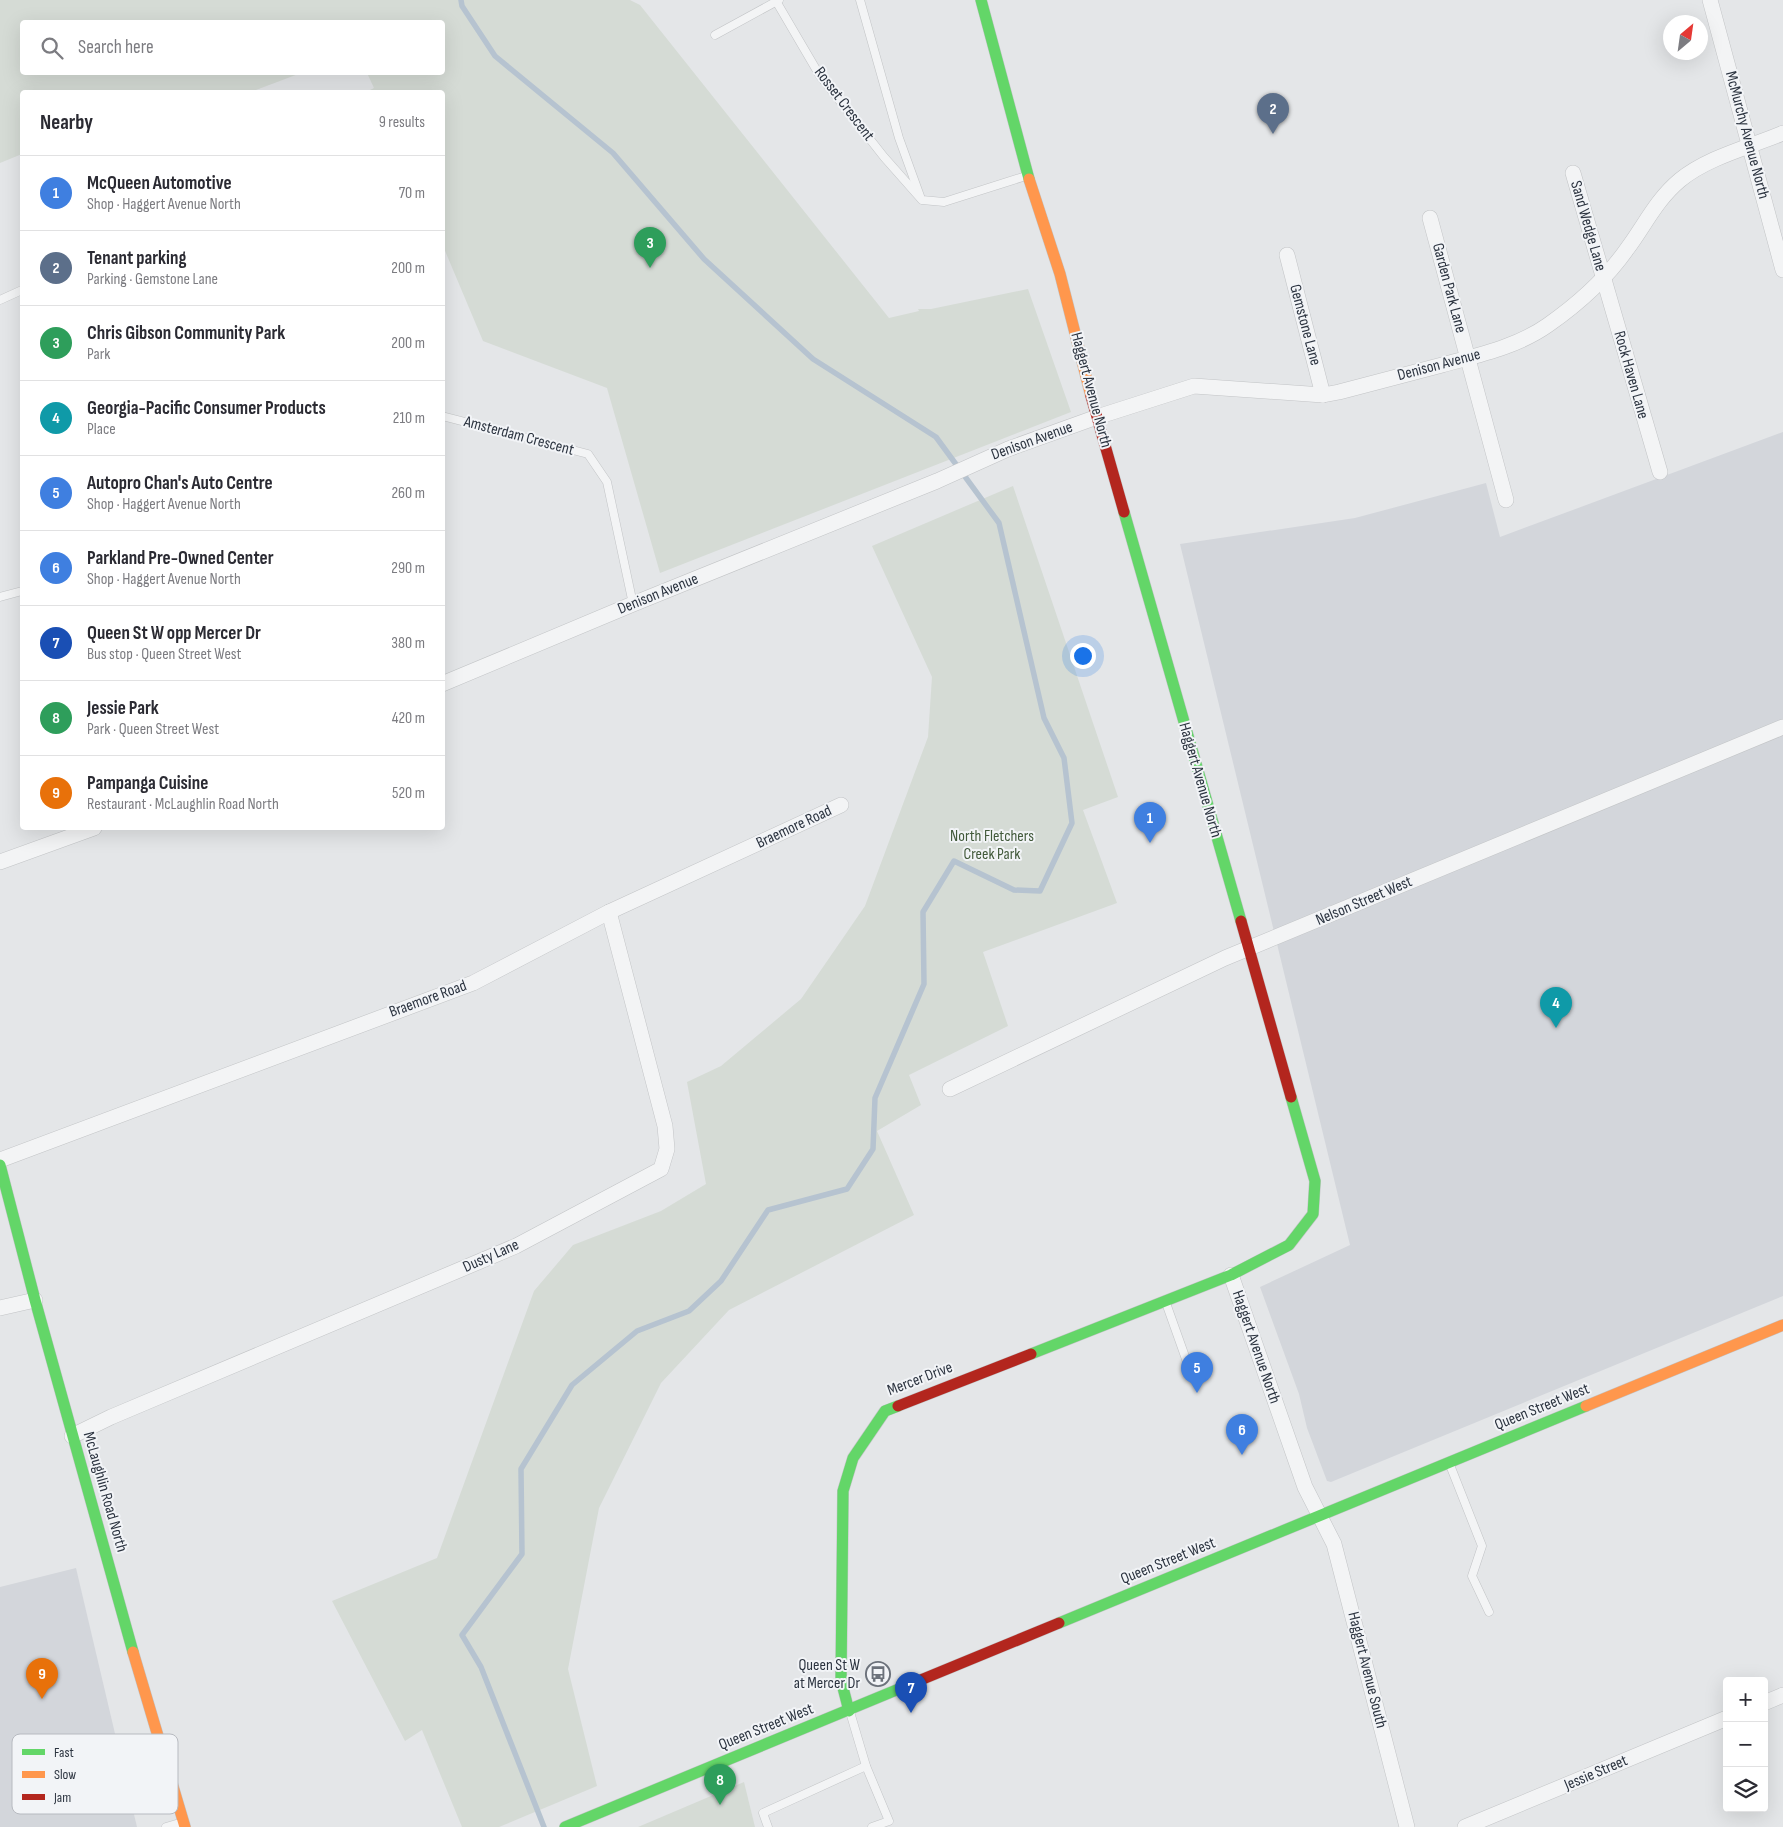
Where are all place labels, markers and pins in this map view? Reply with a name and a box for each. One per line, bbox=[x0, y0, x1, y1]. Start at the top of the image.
pin: 2 bbox=[1257, 93, 1289, 134]
pin: 3 bbox=[634, 227, 666, 268]
pin: 1 bbox=[1134, 802, 1166, 843]
pin: 4 bbox=[1540, 987, 1572, 1028]
pin: 5 bbox=[1181, 1352, 1213, 1393]
pin: 6 bbox=[1226, 1414, 1258, 1455]
place label: Queen St W at Mercer Dr bbox=[794, 1656, 861, 1693]
pin: 9 bbox=[26, 1658, 58, 1699]
bus stop icon: Queen St W at Mercer Dr bbox=[865, 1661, 891, 1687]
pin: 7 bbox=[895, 1672, 927, 1713]
pin: 8 bbox=[704, 1764, 736, 1805]

